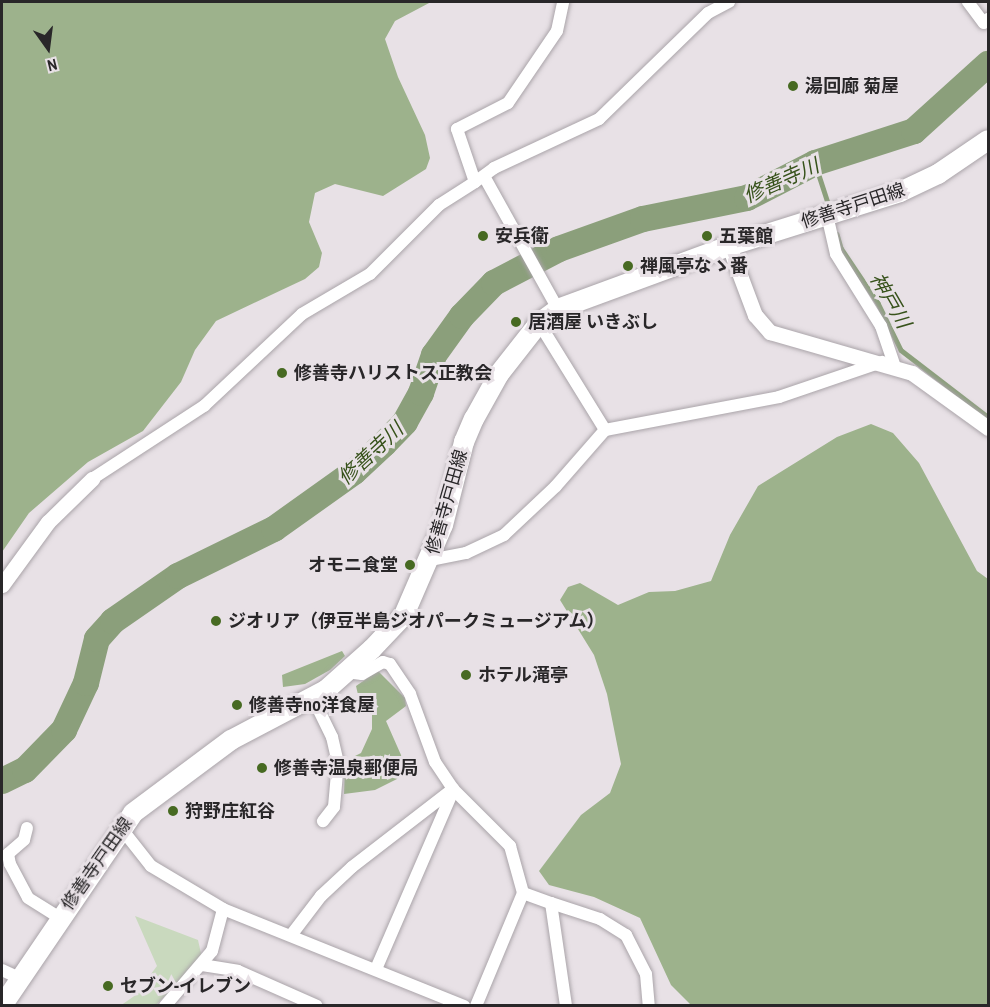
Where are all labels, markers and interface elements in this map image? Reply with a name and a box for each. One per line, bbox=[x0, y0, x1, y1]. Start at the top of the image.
north arrow bbox=[18, 18, 78, 78]
text: N bbox=[45, 54, 60, 77]
place label: 湯回廊 菊屋 bbox=[805, 75, 899, 97]
marker: 湯回廊 菊屋 bbox=[786, 79, 800, 93]
water label: 修善寺川 bbox=[740, 153, 822, 207]
street label: 修善寺戸田線 bbox=[798, 179, 908, 233]
place label: 安兵衛 bbox=[495, 225, 549, 247]
place label: 五葉館 bbox=[719, 225, 773, 247]
marker: 安兵衛 bbox=[476, 229, 490, 243]
marker: 五葉館 bbox=[700, 229, 714, 243]
place label: 禅風亭なゝ番 bbox=[640, 255, 748, 277]
marker: 禅風亭なゝ番 bbox=[621, 259, 635, 273]
water label: 神戸川 bbox=[866, 268, 916, 332]
place label: 居酒屋 いきぶし bbox=[528, 311, 658, 333]
marker: 居酒屋 いきぶし bbox=[509, 315, 523, 329]
place label: 修善寺ハリストス正教会 bbox=[294, 362, 492, 384]
marker: 修善寺ハリストス正教会 bbox=[275, 366, 289, 380]
water label: 修善寺川 bbox=[333, 417, 407, 489]
street label: 修善寺戸田線 bbox=[422, 447, 472, 557]
place label: オモニ食堂 bbox=[308, 554, 398, 576]
marker: オモニ食堂 bbox=[403, 558, 417, 572]
place label: ジオリア（伊豆半島ジオパークミュージアム） bbox=[228, 610, 606, 632]
marker: ジオリア（伊豆半島ジオパークミュージアム） bbox=[209, 614, 223, 628]
place label: ホテル滝亭 bbox=[478, 664, 568, 686]
marker: ホテル滝亭 bbox=[459, 668, 473, 682]
place label: 修善寺no洋食屋 bbox=[249, 694, 375, 716]
marker: 修善寺no洋食屋 bbox=[230, 698, 244, 712]
place label: 修善寺温泉郵便局 bbox=[274, 757, 418, 779]
marker: 修善寺温泉郵便局 bbox=[255, 761, 269, 775]
place label: 狩野庄紅谷 bbox=[185, 800, 275, 822]
marker: 狩野庄紅谷 bbox=[166, 804, 180, 818]
street label: 修善寺戸田線 bbox=[57, 814, 137, 914]
place label: セブン-イレブン bbox=[120, 975, 251, 997]
marker: セブン-イレブン bbox=[101, 979, 115, 993]

